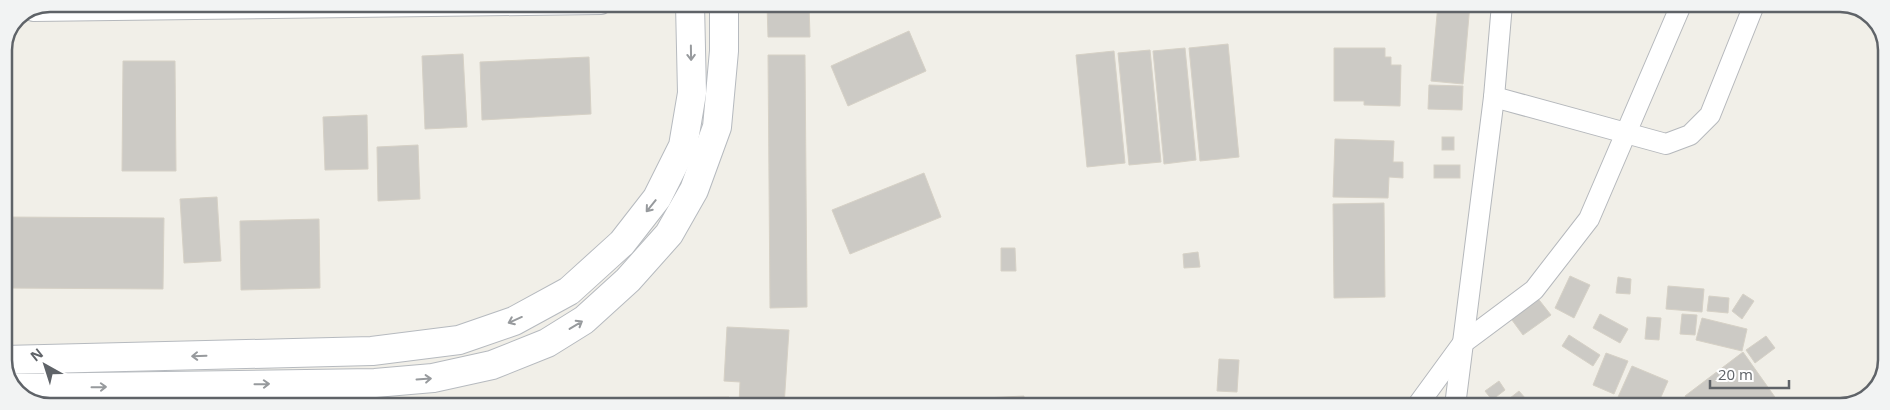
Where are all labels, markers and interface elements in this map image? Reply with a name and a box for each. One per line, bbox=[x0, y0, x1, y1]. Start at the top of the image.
one-way arrow bbox=[686, 45, 695, 61]
one-way arrow bbox=[645, 199, 656, 212]
one-way arrow bbox=[507, 315, 522, 325]
one-way arrow bbox=[568, 320, 582, 330]
north arrow bbox=[20, 340, 70, 390]
text: N bbox=[26, 344, 47, 365]
one-way arrow bbox=[191, 351, 208, 361]
scale bar bbox=[1710, 358, 1789, 390]
text: 20 m bbox=[1718, 364, 1753, 384]
one-way arrow bbox=[416, 374, 432, 384]
one-way arrow bbox=[254, 380, 270, 389]
one-way arrow bbox=[91, 382, 107, 392]

